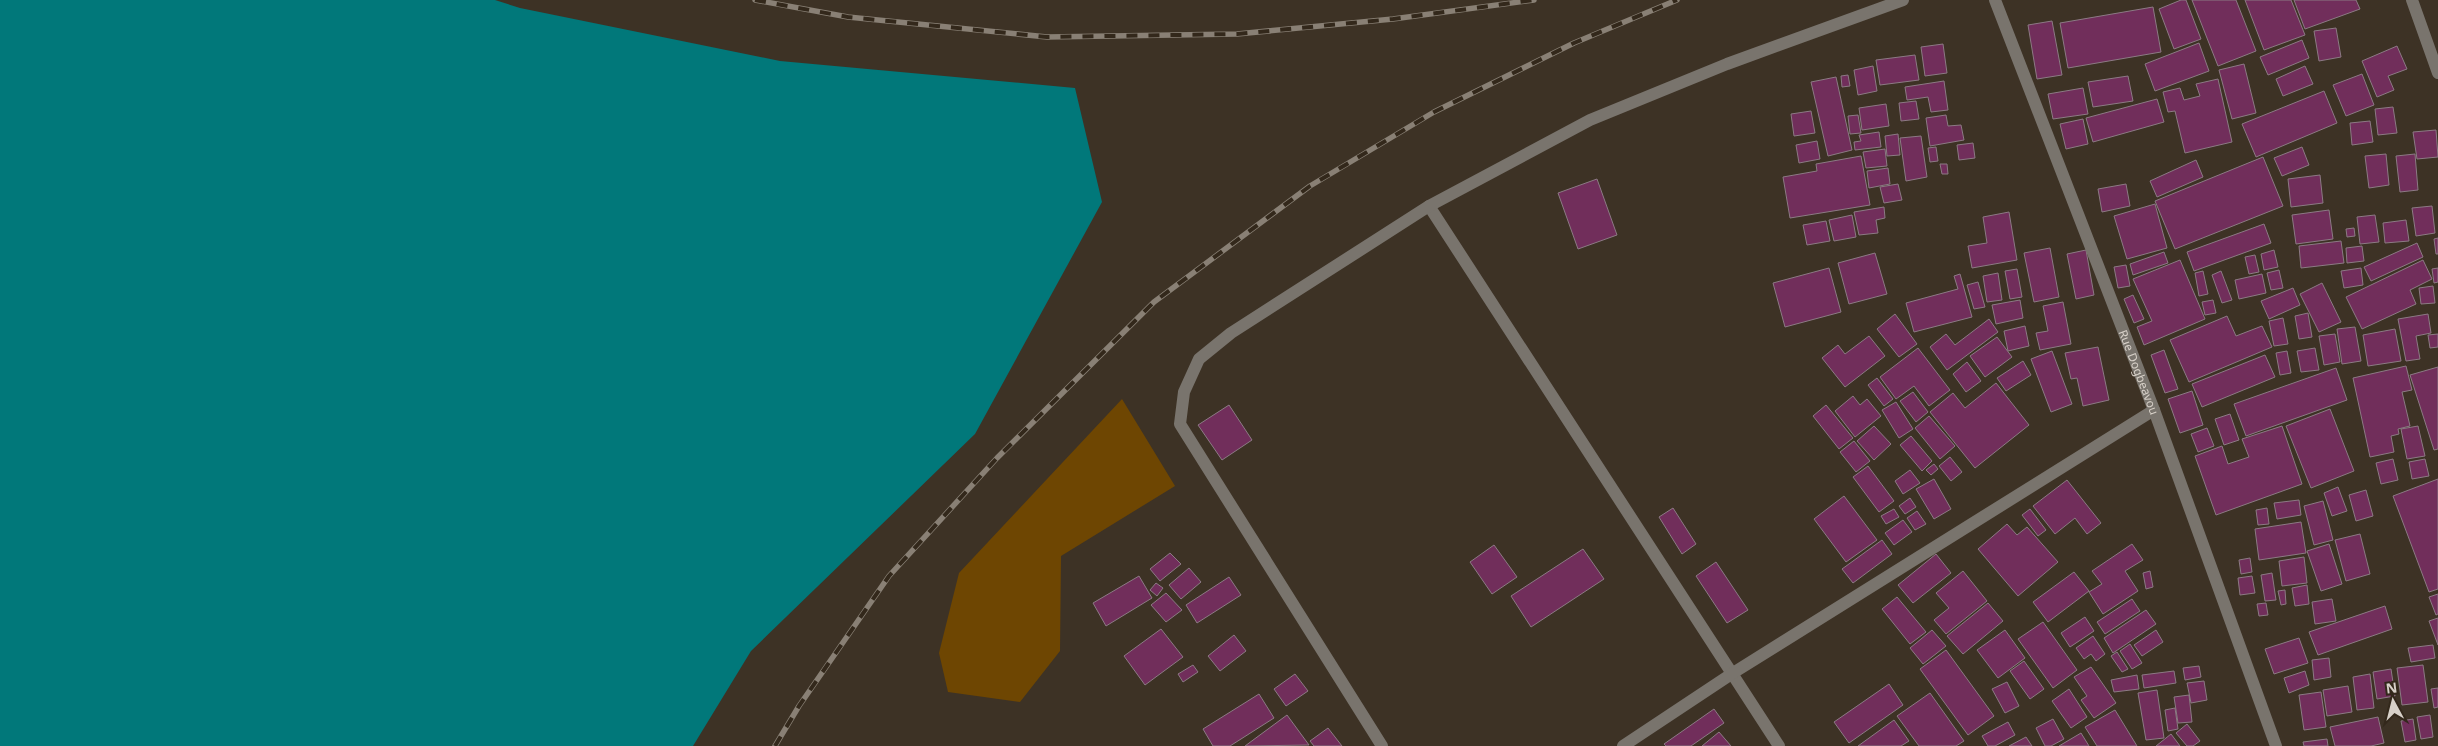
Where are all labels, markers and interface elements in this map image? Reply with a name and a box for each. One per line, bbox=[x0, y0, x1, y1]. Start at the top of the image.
street label: Rue Dogbeavou bbox=[2115, 327, 2163, 417]
north arrow bbox=[2368, 676, 2418, 726]
text: N bbox=[2385, 677, 2398, 698]

